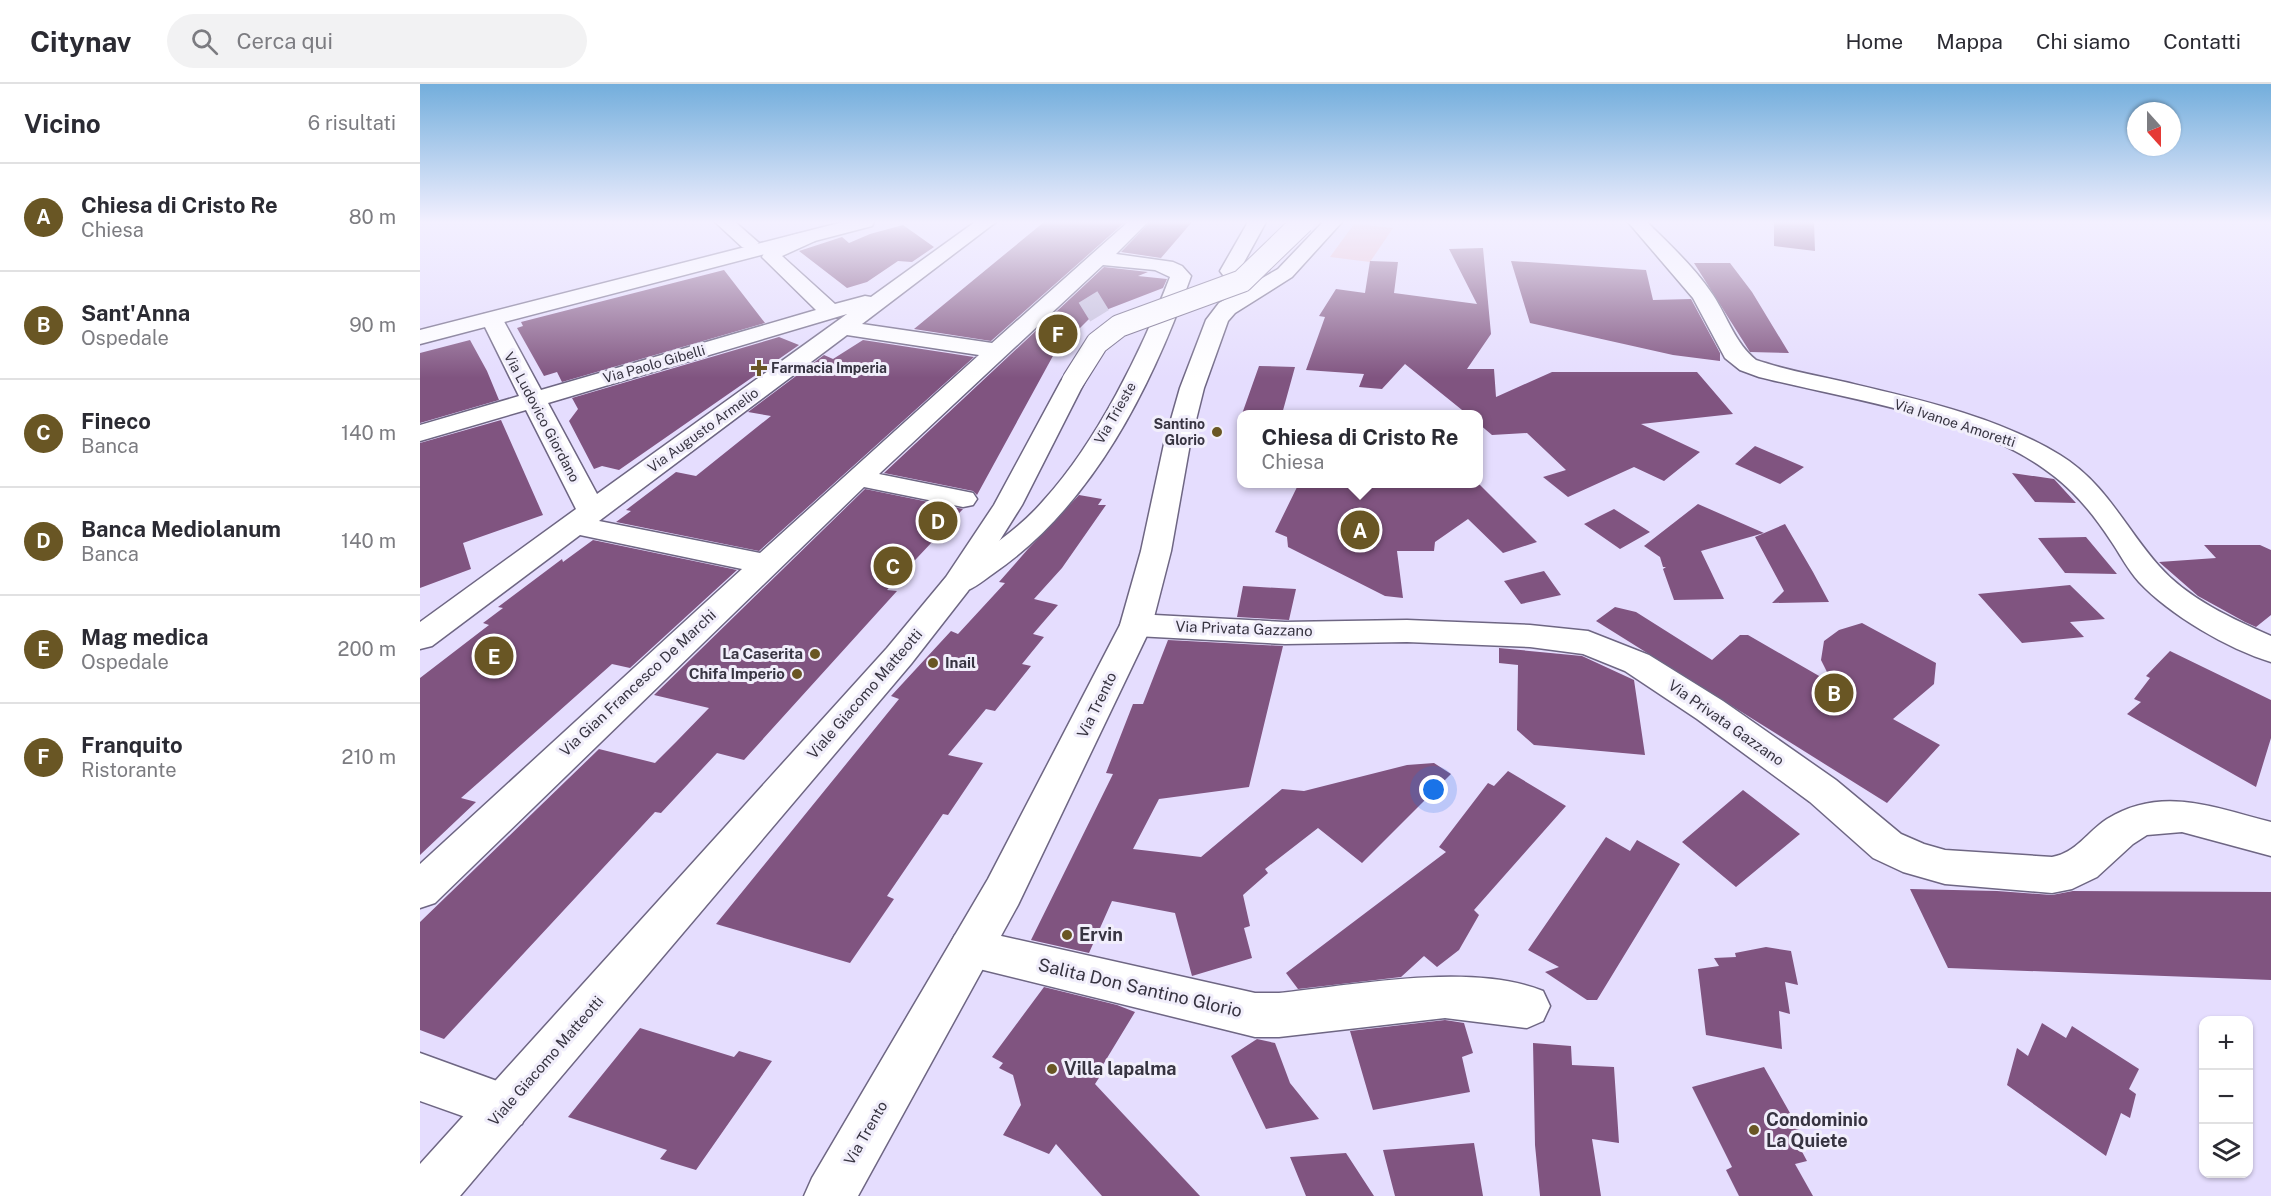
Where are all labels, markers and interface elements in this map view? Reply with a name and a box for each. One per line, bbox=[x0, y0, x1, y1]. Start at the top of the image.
search box bbox=[167, 14, 587, 68]
text: Citynav bbox=[30, 25, 131, 58]
icon: search bbox=[188, 25, 221, 58]
text: Cerca qui bbox=[236, 28, 333, 54]
text: Home bbox=[1845, 29, 1903, 54]
text: Mappa bbox=[1936, 29, 2003, 54]
text: Chi siamo bbox=[2036, 29, 2130, 54]
text: Contatti bbox=[2163, 29, 2241, 54]
north arrow bbox=[2127, 102, 2181, 156]
text: Vicino bbox=[24, 108, 101, 139]
text: 6 risultati bbox=[308, 111, 396, 135]
text: Chiesa di Cristo Re bbox=[81, 192, 278, 218]
text: A bbox=[36, 205, 51, 229]
text: 80 m bbox=[349, 205, 396, 229]
text: Chiesa bbox=[81, 218, 144, 242]
text: Sant'Anna bbox=[81, 300, 190, 326]
pin: F bbox=[1038, 312, 1078, 356]
text: B bbox=[37, 313, 50, 337]
text: 90 m bbox=[349, 313, 396, 337]
text: Ospedale bbox=[81, 326, 169, 350]
street label: Via Paolo Gibelli bbox=[601, 342, 707, 386]
street label: Via Ludovico Giordano bbox=[501, 349, 583, 485]
place label: Farmacia Imperia bbox=[771, 360, 887, 376]
marker: Farmacia Imperia bbox=[752, 361, 766, 375]
street label: Via Trieste bbox=[1091, 379, 1139, 447]
street label: Via Augusto Armelio bbox=[644, 384, 762, 476]
street label: Via Ivanoe Amoretti bbox=[1892, 396, 2018, 450]
text: Fineco bbox=[81, 408, 151, 434]
popup bbox=[1237, 410, 1483, 488]
place label: Santino Glorio bbox=[1153, 416, 1205, 448]
text: C bbox=[36, 421, 51, 445]
text: 140 m bbox=[341, 421, 396, 445]
text: Chiesa di Cristo Re bbox=[1262, 424, 1458, 450]
marker: Santino Glorio bbox=[1210, 425, 1224, 439]
text: Banca bbox=[81, 434, 139, 458]
text: Chiesa bbox=[1262, 450, 1324, 474]
pin: D bbox=[918, 498, 958, 544]
pin: A bbox=[1340, 508, 1380, 552]
text: Banca Mediolanum bbox=[81, 516, 281, 542]
text: D bbox=[36, 529, 51, 553]
text: 140 m bbox=[341, 529, 396, 553]
text: Banca bbox=[81, 542, 139, 566]
pin: C bbox=[874, 544, 912, 588]
street label: Via Gian Francesco De Marchi bbox=[556, 606, 719, 759]
street label: Via Privata Gazzano bbox=[1175, 618, 1313, 639]
text: Mag medica bbox=[81, 624, 209, 650]
street label: Viale Giacomo Matteotti bbox=[804, 625, 926, 762]
pin: E bbox=[474, 634, 514, 678]
text: E bbox=[37, 637, 50, 661]
text: 200 m bbox=[338, 637, 396, 661]
place label: La Caserita bbox=[722, 645, 803, 662]
marker: La Caserita bbox=[808, 647, 822, 661]
text: Ospedale bbox=[81, 650, 169, 674]
place label: Inail bbox=[945, 654, 976, 671]
marker: Inail bbox=[926, 656, 940, 670]
place label: Chifa Imperio bbox=[689, 665, 785, 682]
marker: Chifa Imperio bbox=[790, 667, 804, 681]
street label: Via Trento bbox=[1073, 669, 1120, 740]
pin: B bbox=[1814, 670, 1854, 716]
street label: Via Privata Gazzano bbox=[1665, 676, 1787, 769]
text: Franquito bbox=[81, 732, 183, 758]
text: F bbox=[37, 745, 50, 769]
text: 210 m bbox=[342, 745, 396, 769]
text: Ristorante bbox=[81, 758, 177, 782]
your location bbox=[1419, 775, 1448, 804]
place label: Ervin bbox=[1079, 924, 1123, 945]
marker: Ervin bbox=[1060, 928, 1074, 942]
street label: Salita Don Santino Glorio bbox=[1036, 954, 1244, 1021]
street label: Viale Giacomo Matteotti bbox=[485, 992, 607, 1129]
map controls bbox=[2199, 1016, 2253, 1178]
button: + bbox=[2199, 1016, 2253, 1070]
place label: Villa lapalma bbox=[1064, 1058, 1176, 1079]
marker: Villa lapalma bbox=[1045, 1062, 1059, 1076]
button: − bbox=[2199, 1070, 2253, 1124]
street label: Via Trento bbox=[840, 1098, 891, 1168]
place label: Condominio La Quiete bbox=[1766, 1109, 1868, 1151]
marker: Condominio La Quiete bbox=[1747, 1123, 1761, 1137]
button: layers bbox=[2199, 1124, 2253, 1178]

